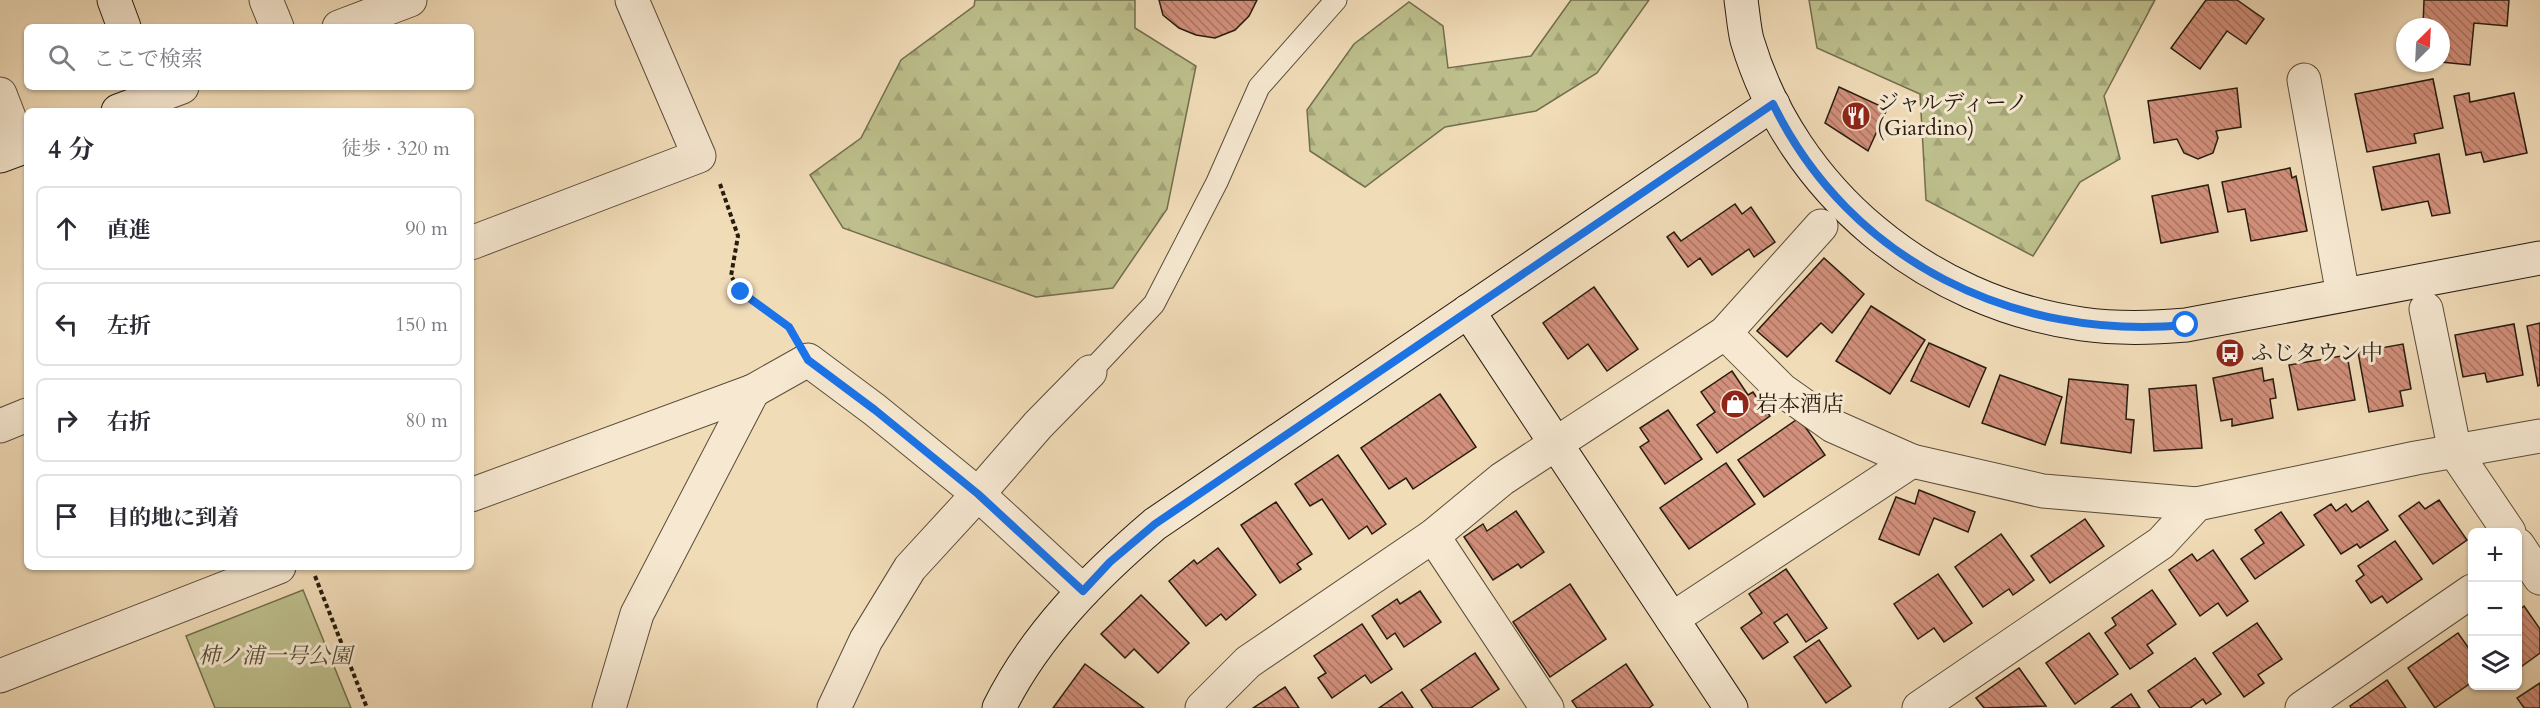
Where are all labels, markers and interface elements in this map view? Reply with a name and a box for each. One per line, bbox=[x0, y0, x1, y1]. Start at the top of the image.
north arrow bbox=[2396, 18, 2450, 72]
search box bbox=[24, 24, 474, 90]
icon: search bbox=[45, 41, 78, 74]
text: ここで検索 bbox=[93, 44, 203, 74]
place label: ジャルディーノ (Giardino) bbox=[1877, 88, 2028, 143]
restaurant icon: ジャルディーノ (Giardino) bbox=[1840, 100, 1872, 132]
text: 4 分 bbox=[48, 132, 94, 167]
text: 徒歩 · 320 m bbox=[341, 135, 450, 162]
icon: ahead bbox=[50, 212, 83, 245]
text: 直進 bbox=[107, 215, 151, 245]
text: 90 m bbox=[405, 215, 448, 242]
route end bbox=[727, 278, 753, 304]
icon: left bbox=[50, 308, 83, 341]
text: 左折 bbox=[107, 311, 151, 341]
text: 150 m bbox=[395, 311, 448, 338]
route start bbox=[2172, 311, 2198, 337]
bus stop icon: ふじタウン中 bbox=[2214, 337, 2246, 369]
place label: ふじタウン中 bbox=[2251, 338, 2383, 368]
shop icon: 岩本酒店 bbox=[1719, 388, 1751, 420]
place label: 岩本酒店 bbox=[1756, 389, 1844, 419]
icon: right bbox=[50, 404, 83, 437]
text: 右折 bbox=[107, 407, 151, 437]
text: 80 m bbox=[405, 407, 448, 434]
icon: arrive bbox=[50, 500, 83, 533]
text: 目的地に到着 bbox=[107, 503, 239, 533]
map controls bbox=[2468, 528, 2522, 690]
button: + bbox=[2468, 528, 2522, 582]
button: − bbox=[2468, 582, 2522, 636]
button: layers bbox=[2468, 636, 2522, 690]
park label: 柿ノ浦一号公園 bbox=[198, 641, 355, 671]

